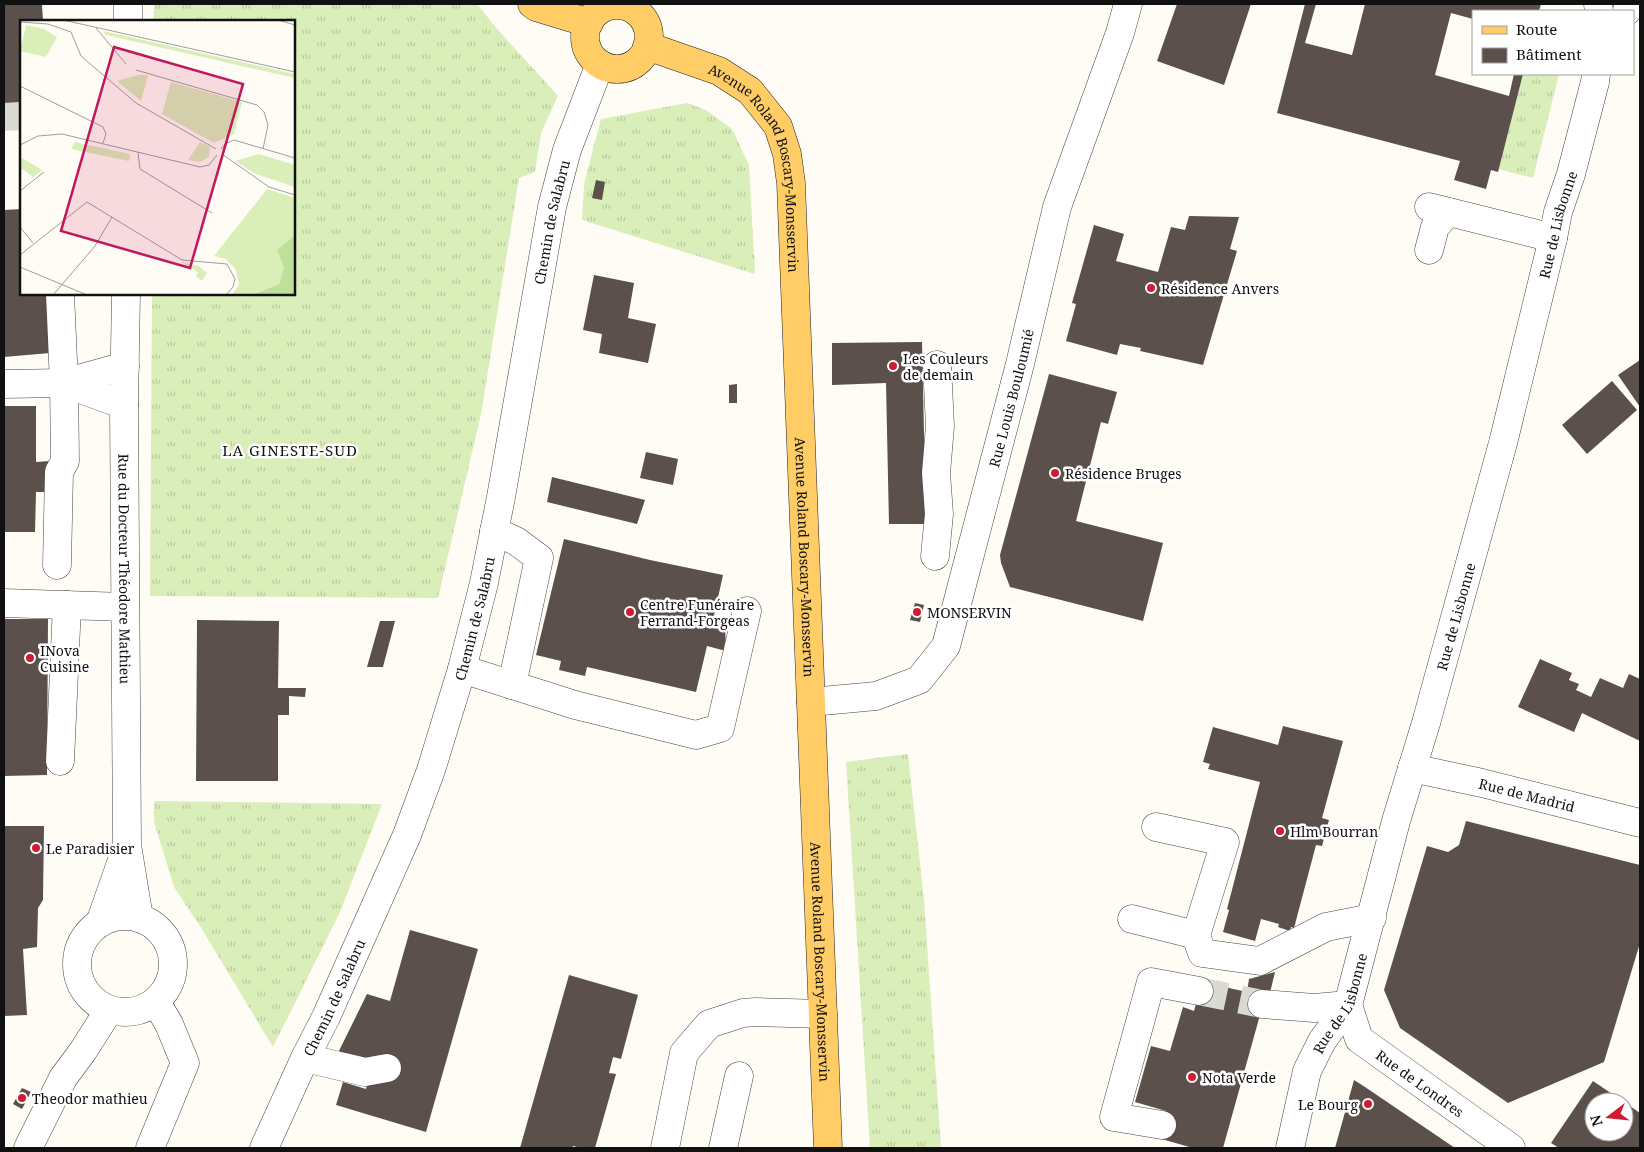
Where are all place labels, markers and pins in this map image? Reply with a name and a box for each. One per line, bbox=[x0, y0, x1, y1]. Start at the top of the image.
place label: Résidence Anvers bbox=[1161, 279, 1279, 298]
marker: Résidence Anvers bbox=[1145, 282, 1157, 294]
place label: Les Couleurs de demain bbox=[903, 349, 988, 384]
marker: Les Couleurs de demain bbox=[887, 360, 899, 372]
place label: Résidence Bruges bbox=[1065, 464, 1182, 483]
marker: Résidence Bruges bbox=[1049, 467, 1061, 479]
place label: Centre Funéraire Ferrand-Forgeas bbox=[640, 595, 754, 630]
place label: MONSERVIN bbox=[927, 603, 1012, 622]
marker: Centre Funéraire Ferrand-Forgeas bbox=[624, 606, 636, 618]
marker: MONSERVIN bbox=[911, 606, 923, 618]
place label: INova Cuisine bbox=[40, 641, 89, 676]
marker: INova Cuisine bbox=[24, 652, 36, 664]
place label: Hlm Bourran bbox=[1290, 822, 1378, 841]
marker: Hlm Bourran bbox=[1274, 825, 1286, 837]
place label: Le Paradisier bbox=[46, 839, 135, 858]
marker: Le Paradisier bbox=[30, 842, 42, 854]
place label: Nota Verde bbox=[1202, 1068, 1276, 1087]
marker: Nota Verde bbox=[1186, 1071, 1198, 1083]
place label: Theodor mathieu bbox=[32, 1089, 148, 1108]
marker: Theodor mathieu bbox=[16, 1092, 28, 1104]
place label: Le Bourg bbox=[1298, 1095, 1358, 1114]
marker: Le Bourg bbox=[1362, 1098, 1374, 1110]

